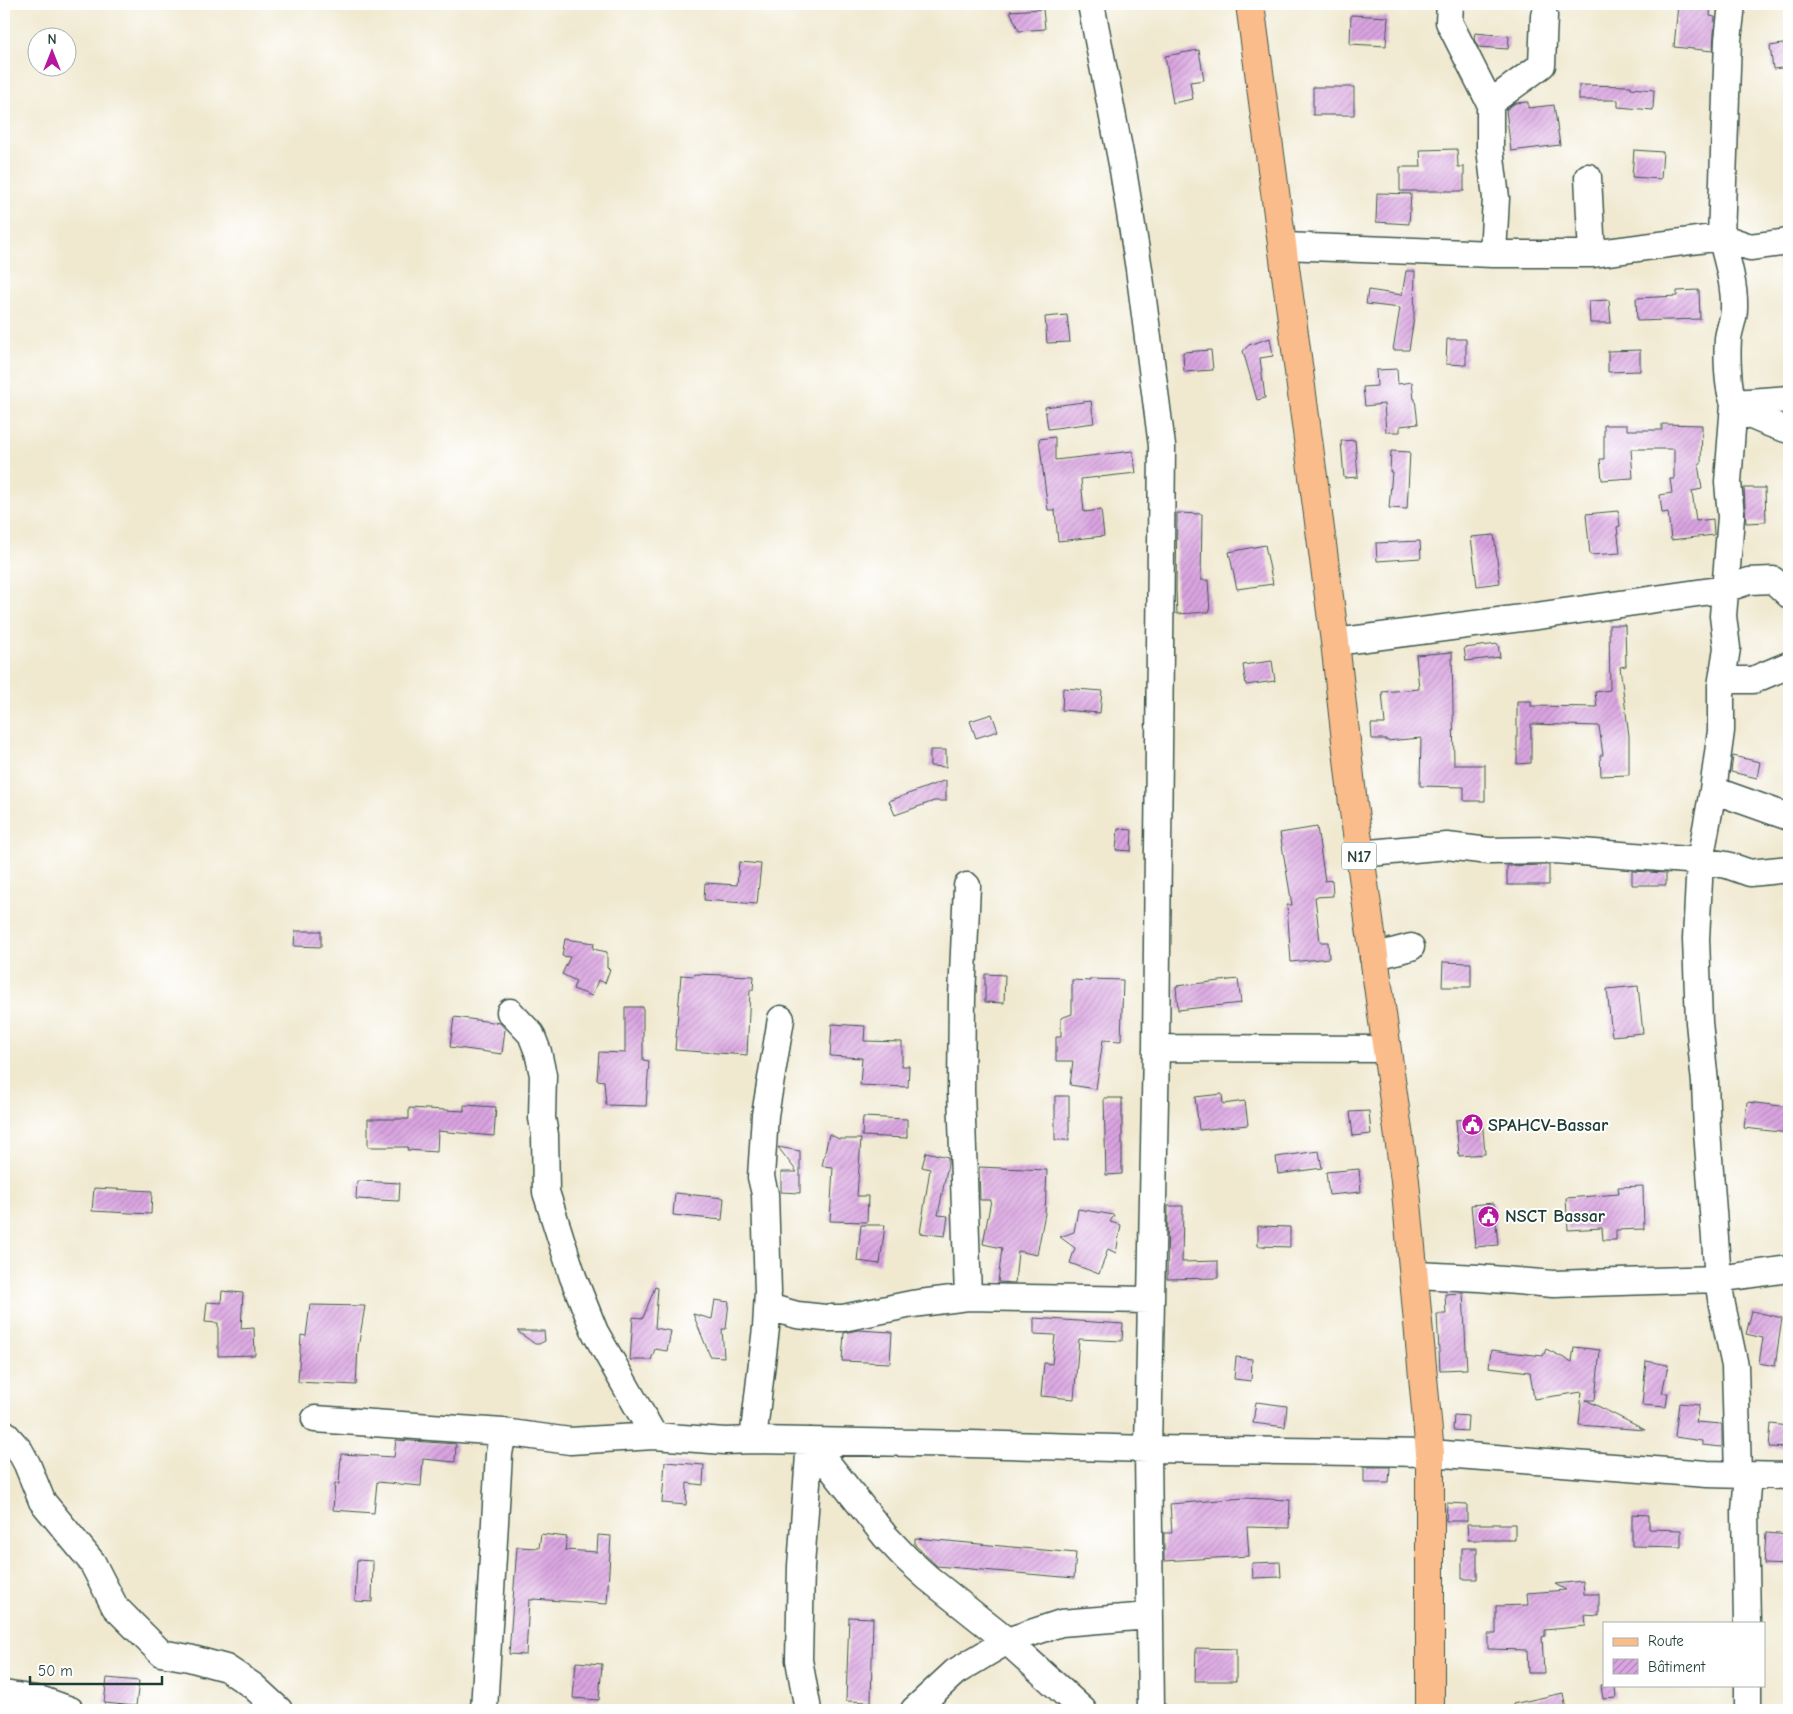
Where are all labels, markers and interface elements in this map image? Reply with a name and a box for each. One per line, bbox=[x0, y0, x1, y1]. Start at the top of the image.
north arrow bbox=[28, 28, 78, 78]
text: N bbox=[47, 31, 57, 48]
road number: N17 bbox=[1342, 842, 1376, 869]
public building icon: SPAHCV-Bassar bbox=[1460, 1113, 1484, 1137]
place label: SPAHCV-Bassar bbox=[1488, 1115, 1609, 1136]
public building icon: NSCT Bassar bbox=[1477, 1204, 1501, 1228]
place label: NSCT Bassar bbox=[1505, 1206, 1606, 1227]
legend bbox=[1603, 1622, 1766, 1686]
text: Route bbox=[1648, 1632, 1684, 1650]
scale bar bbox=[30, 1654, 162, 1686]
text: Bâtiment bbox=[1648, 1658, 1706, 1676]
text: 50 m bbox=[38, 1662, 73, 1680]

